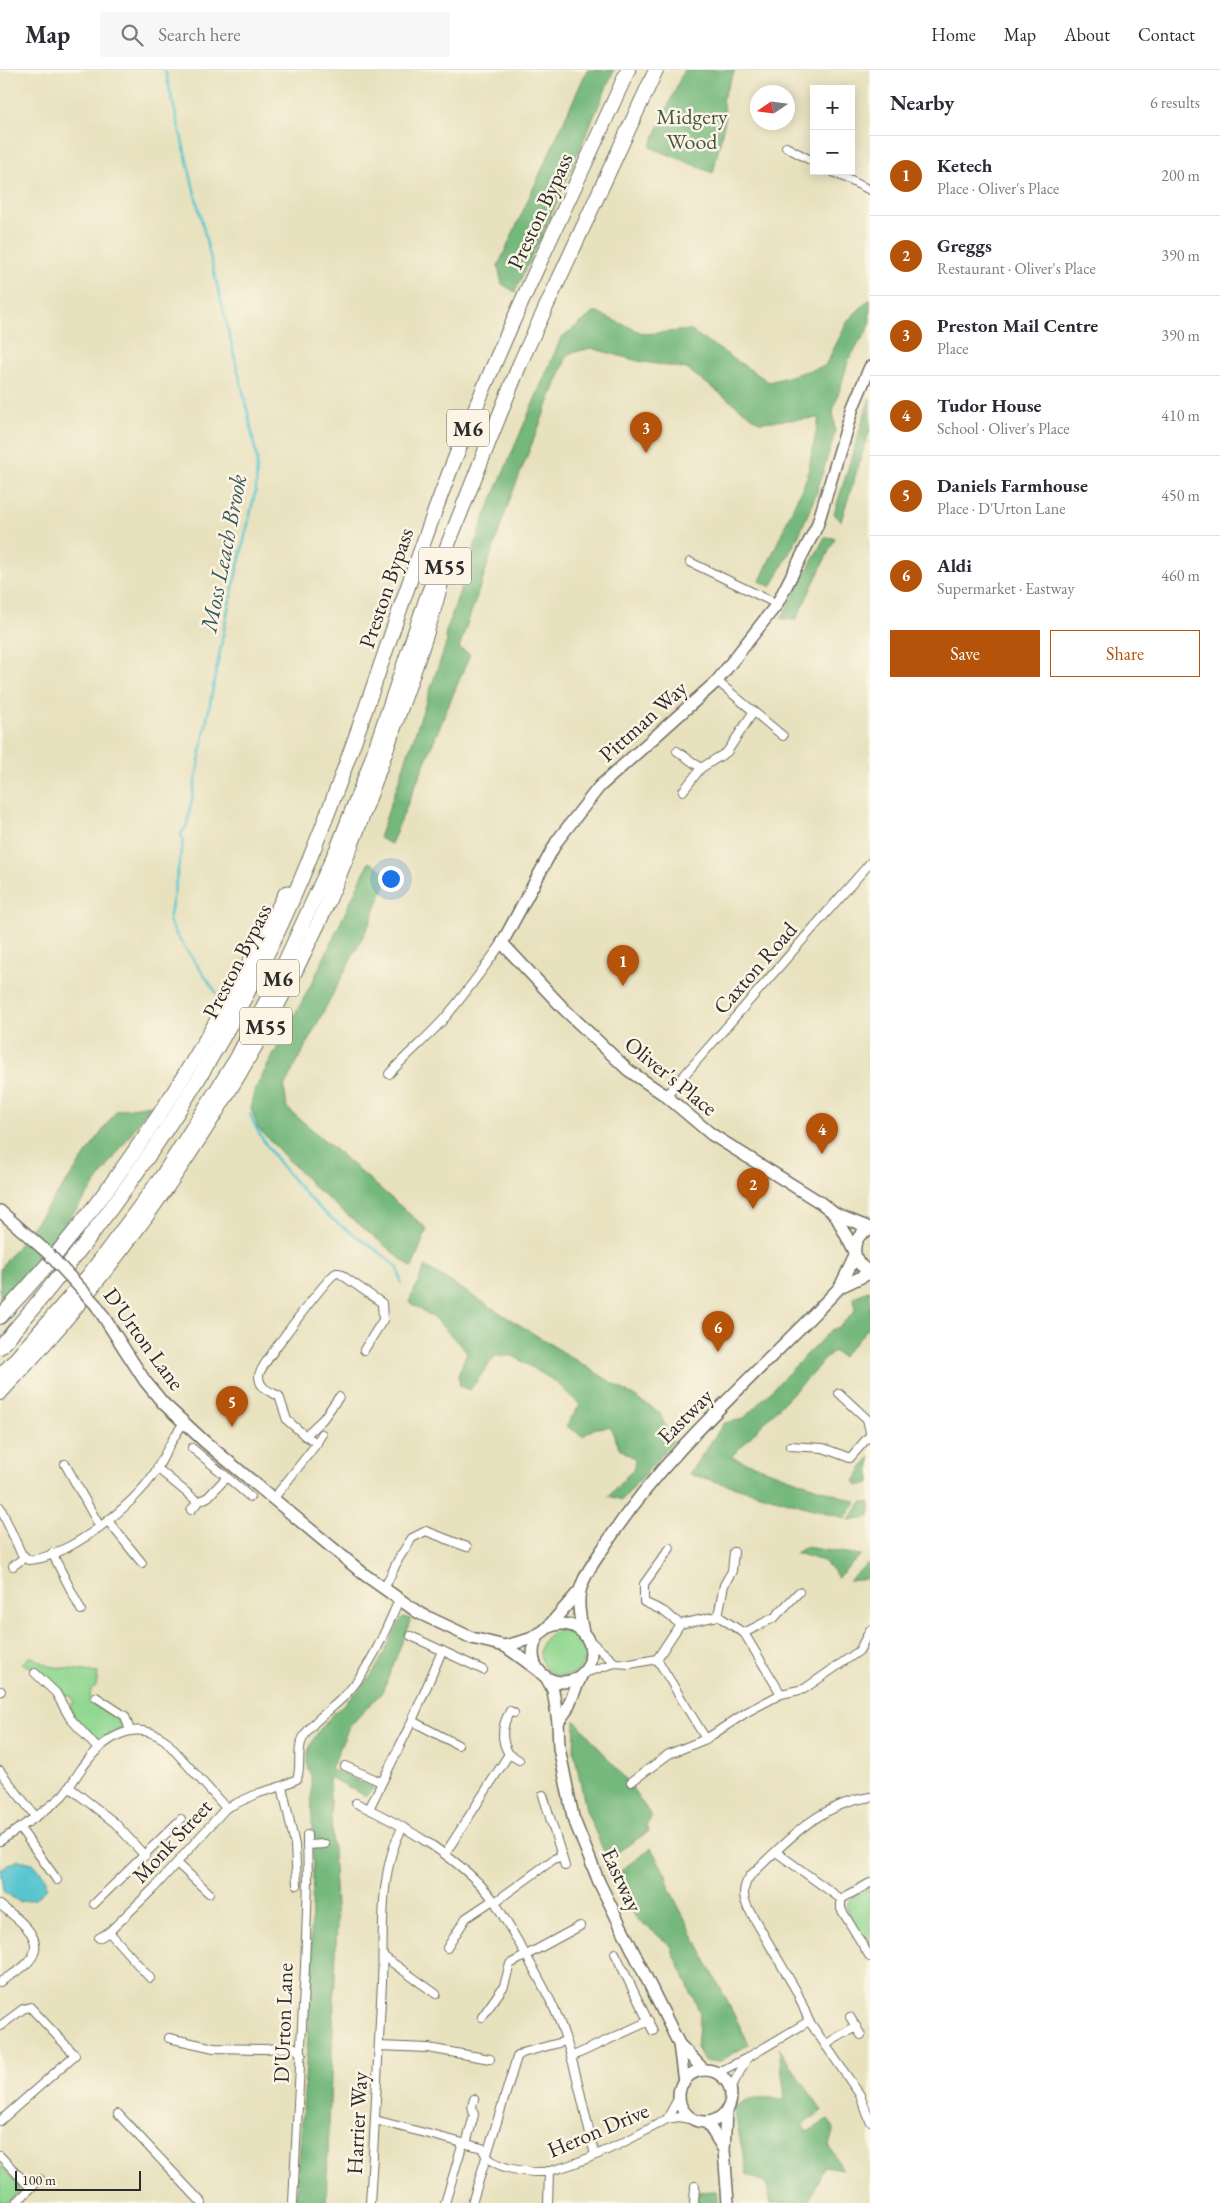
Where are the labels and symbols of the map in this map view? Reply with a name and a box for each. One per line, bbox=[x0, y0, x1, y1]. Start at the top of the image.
north arrow bbox=[750, 85, 795, 130]
park label: Midgery Wood bbox=[656, 102, 728, 156]
street label: Preston Bypass bbox=[500, 148, 580, 274]
road number: M6 bbox=[447, 409, 489, 446]
pin: 3 bbox=[630, 412, 662, 453]
water label: Moss Leach Brook bbox=[192, 471, 253, 636]
street label: Preston Bypass bbox=[352, 524, 420, 652]
road number: M55 bbox=[419, 548, 471, 584]
street label: Pittman Way bbox=[593, 673, 694, 768]
your location bbox=[378, 866, 404, 892]
street label: Preston Bypass bbox=[196, 898, 278, 1024]
street label: Caxton Road bbox=[707, 915, 804, 1020]
pin: 1 bbox=[607, 945, 639, 986]
road number: M6 bbox=[257, 960, 299, 996]
road number: M55 bbox=[240, 1008, 292, 1044]
street label: Oliver's Place bbox=[618, 1030, 724, 1123]
pin: 4 bbox=[806, 1113, 838, 1154]
pin: 2 bbox=[737, 1168, 769, 1209]
street label: D'Urton Lane bbox=[97, 1282, 191, 1396]
pin: 6 bbox=[702, 1311, 734, 1352]
street label: Eastway bbox=[651, 1382, 719, 1450]
pin: 5 bbox=[216, 1386, 248, 1427]
street label: Monk Street bbox=[126, 1793, 218, 1889]
street label: Eastway bbox=[595, 1843, 650, 1917]
street label: D'Urton Lane bbox=[266, 1962, 300, 2084]
street label: Harrier Way bbox=[340, 2070, 374, 2175]
street label: Heron Drive bbox=[543, 2095, 654, 2164]
scale bar bbox=[15, 2168, 141, 2191]

